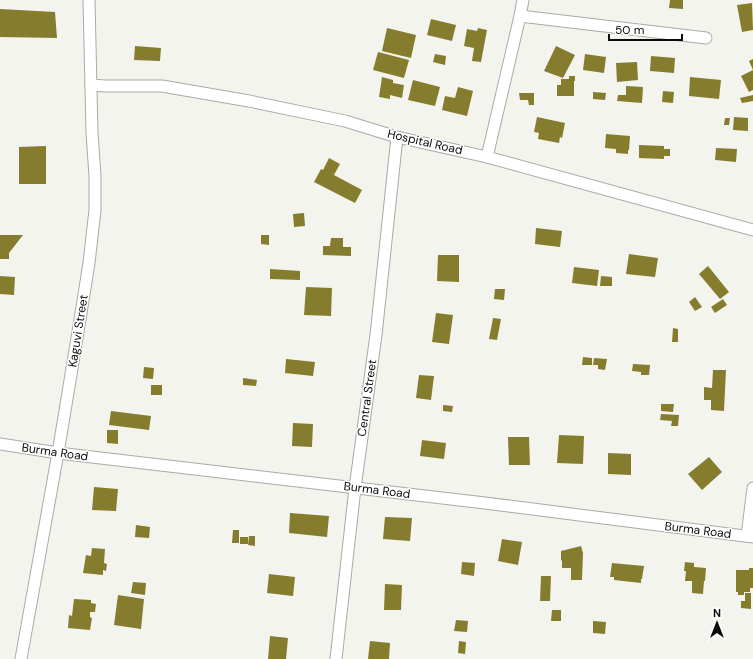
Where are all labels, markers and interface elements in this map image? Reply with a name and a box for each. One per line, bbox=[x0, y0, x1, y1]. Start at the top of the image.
scale bar bbox=[609, 16, 682, 42]
text: 50 m bbox=[615, 22, 644, 38]
street label: Hospital Road bbox=[386, 126, 464, 158]
street label: Kaguvi Street bbox=[64, 293, 92, 368]
street label: Central Street bbox=[354, 358, 380, 438]
street label: Burma Road bbox=[21, 439, 89, 465]
street label: Burma Road bbox=[343, 478, 411, 502]
street label: Burma Road bbox=[664, 518, 732, 542]
north arrow bbox=[697, 603, 737, 643]
text: N bbox=[713, 606, 721, 620]

